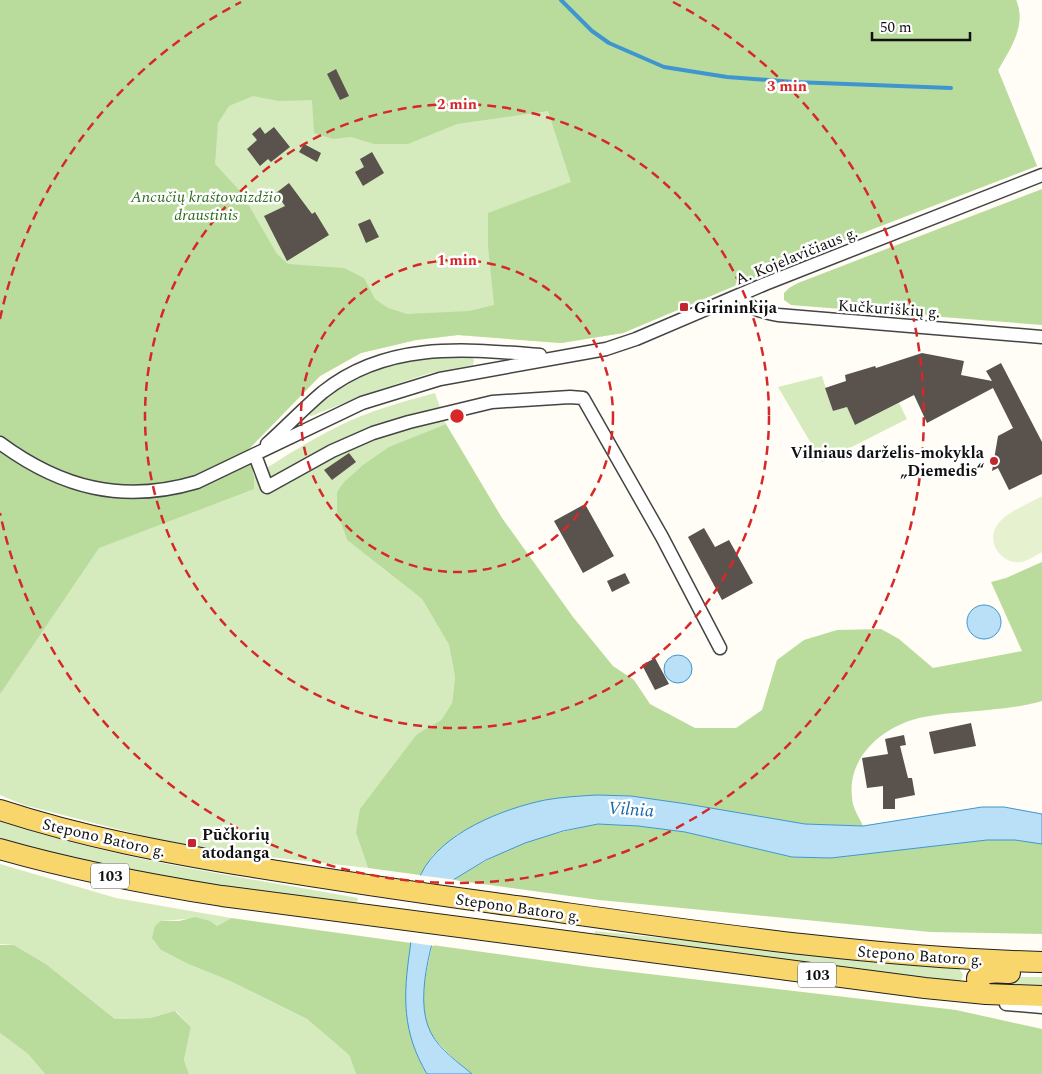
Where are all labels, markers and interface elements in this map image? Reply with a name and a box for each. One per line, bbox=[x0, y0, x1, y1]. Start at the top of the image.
scale bar bbox=[872, 10, 970, 42]
text: 50 m bbox=[880, 16, 912, 39]
text: 3 min bbox=[767, 75, 807, 98]
text: 2 min bbox=[437, 93, 477, 116]
park label: Ancučių kraštovaizdžio draustinis bbox=[130, 185, 281, 227]
street label: A. Kojelavičiaus g. bbox=[731, 220, 861, 291]
text: 1 min bbox=[437, 249, 477, 272]
street label: Kučkuriškių g. bbox=[837, 293, 941, 325]
place label: Girininkija bbox=[694, 296, 778, 320]
marker: Girininkija bbox=[678, 301, 690, 313]
centre of rings bbox=[448, 407, 466, 425]
place label: Vilniaus darželis-mokykla „Diemedis“ bbox=[790, 441, 985, 483]
marker: Vilniaus darželis-mokykla „Diemedis“ bbox=[988, 455, 1000, 467]
water label: Vilnia bbox=[607, 794, 655, 825]
street label: Stepono Batoro g. bbox=[40, 812, 168, 864]
place label: Pūčkorių atodanga bbox=[202, 823, 270, 865]
marker: Pūčkorių atodanga bbox=[186, 837, 198, 849]
road number: 103 bbox=[91, 864, 129, 888]
street label: Stepono Batoro g. bbox=[454, 887, 582, 929]
street label: Stepono Batoro g. bbox=[856, 940, 983, 972]
road number: 103 bbox=[798, 962, 836, 988]

